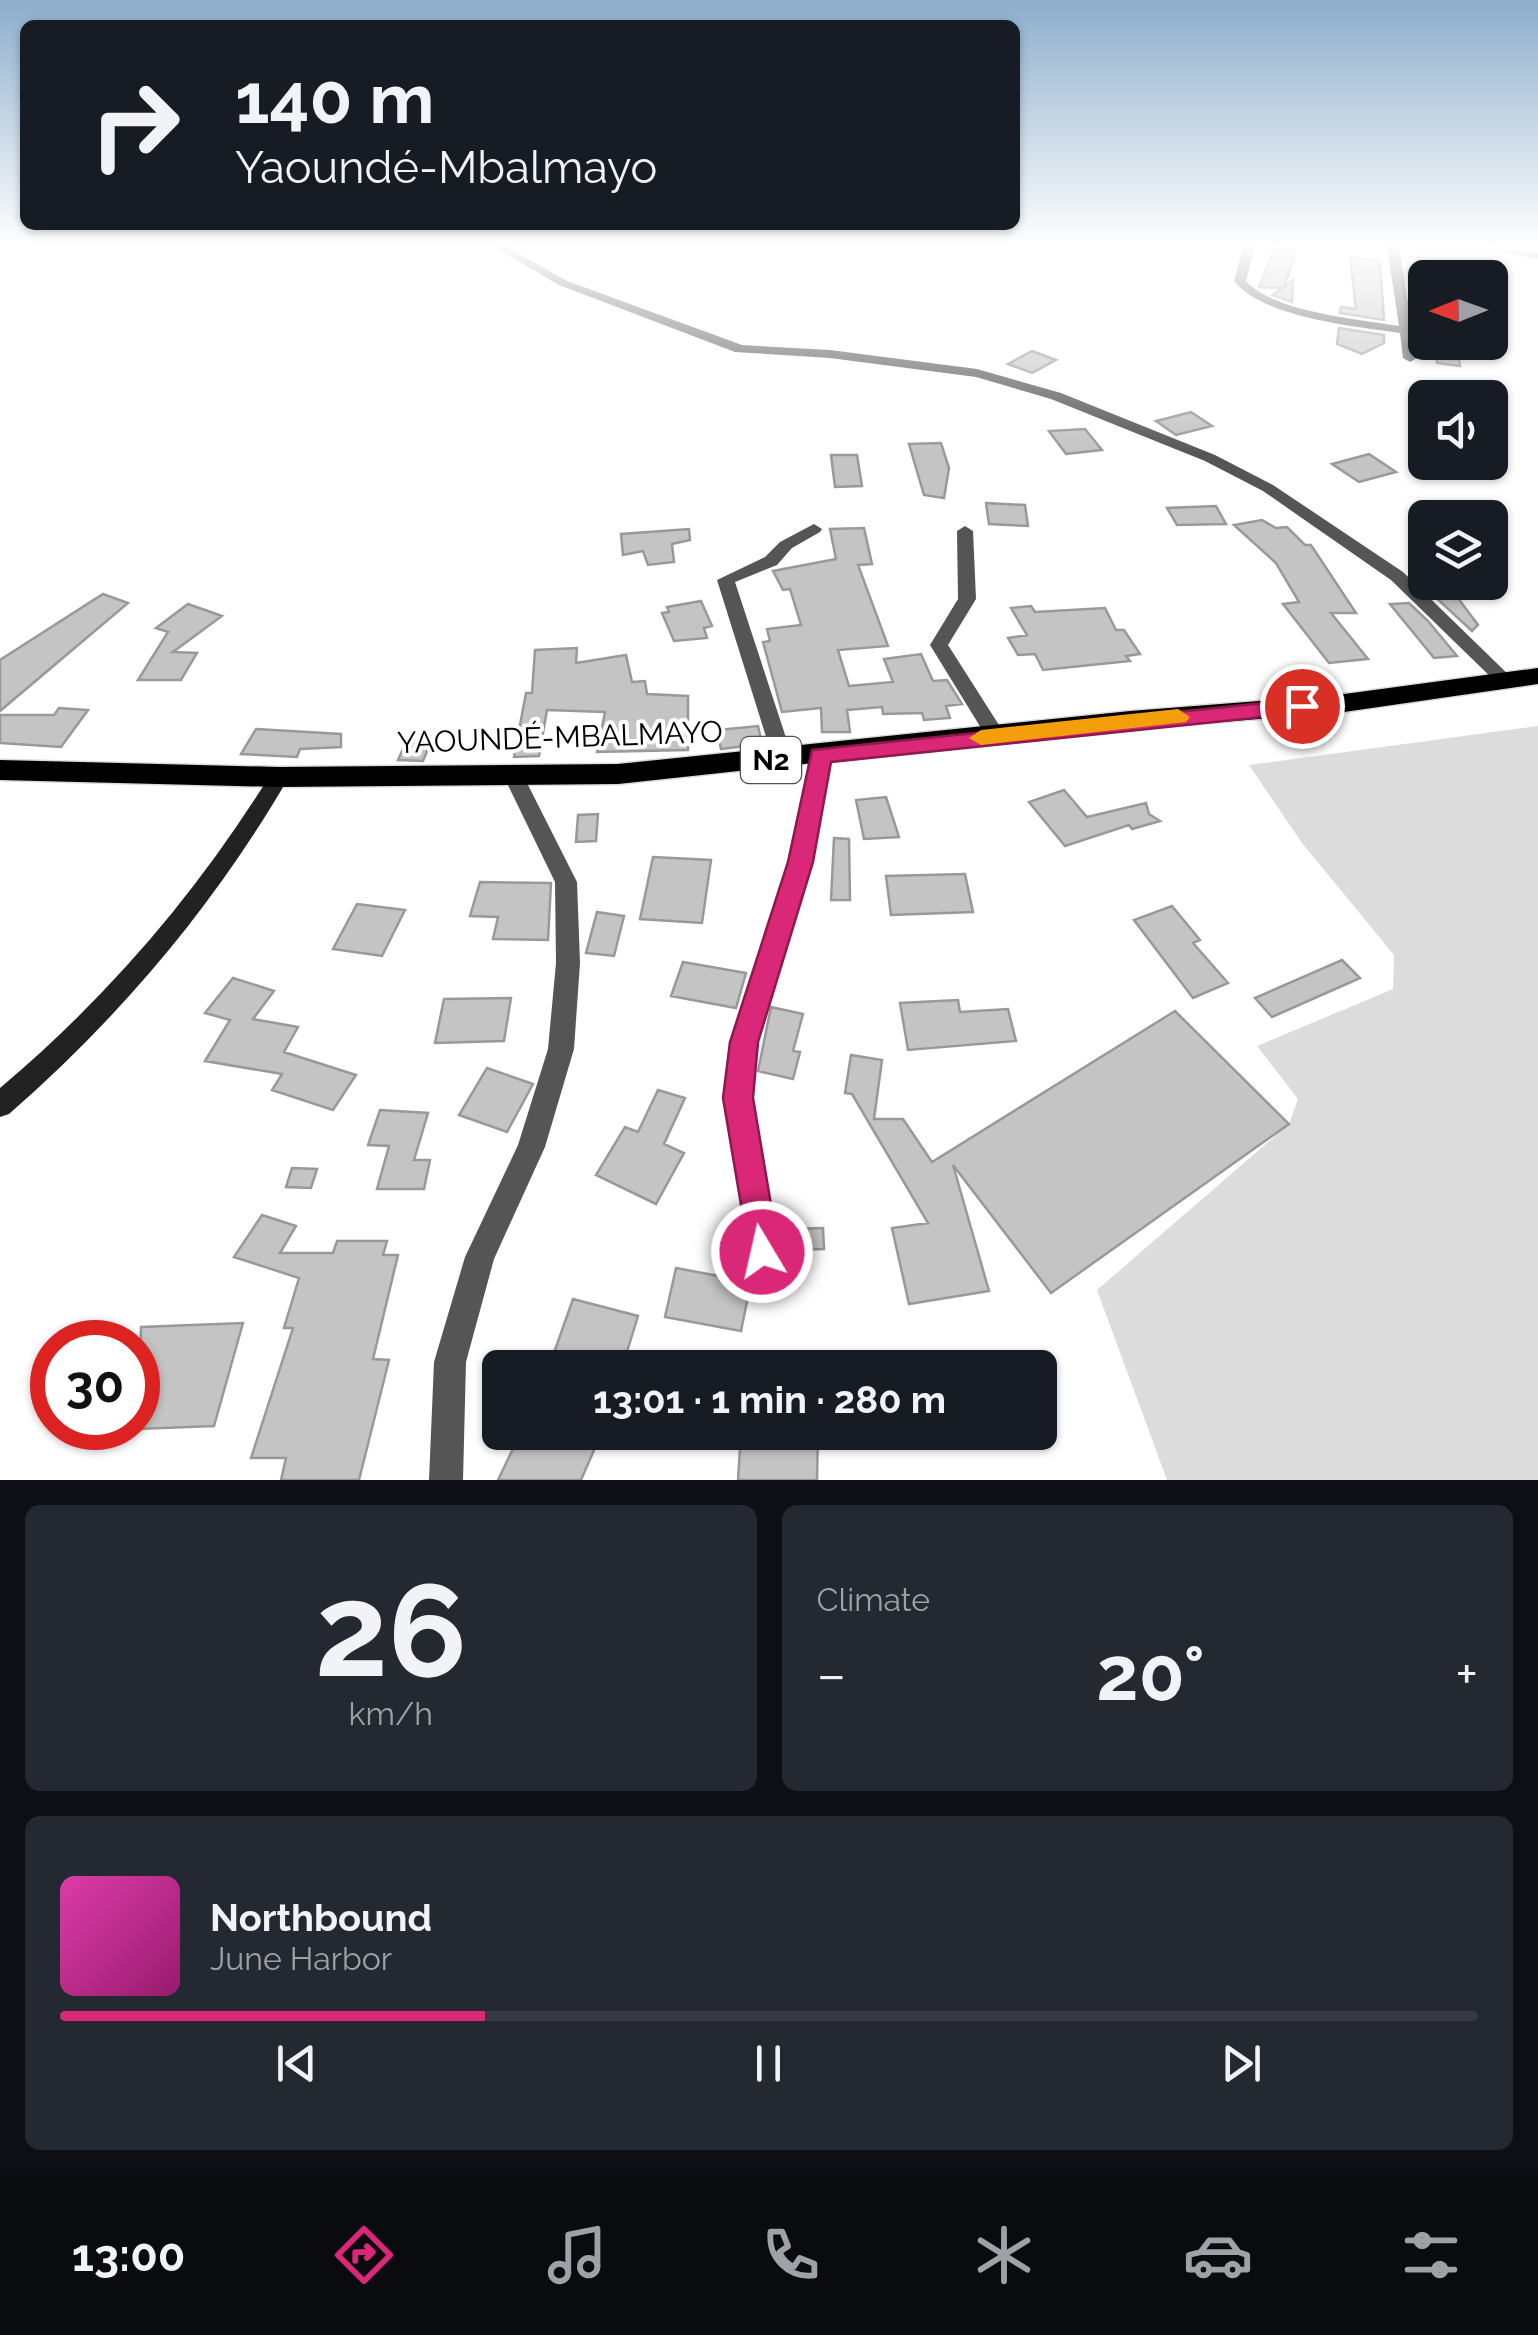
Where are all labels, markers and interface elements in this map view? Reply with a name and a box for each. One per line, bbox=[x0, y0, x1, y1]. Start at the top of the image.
text: 140 m bbox=[235, 57, 435, 139]
icon: right bbox=[70, 60, 200, 190]
text: Yaoundé-Mbalmayo bbox=[235, 141, 657, 194]
north arrow bbox=[1408, 260, 1508, 360]
map controls bbox=[1408, 260, 1508, 600]
button: sound bbox=[1408, 380, 1508, 480]
button: layers bbox=[1408, 500, 1508, 600]
pin bbox=[1260, 664, 1345, 749]
icon: arrive bbox=[1275, 679, 1330, 734]
street label: YAOUNDÉ-MBALMAYO bbox=[397, 714, 723, 760]
road number: N2 bbox=[741, 737, 801, 783]
position arrow bbox=[710, 1200, 814, 1304]
speed limit sign: 30 bbox=[30, 1320, 160, 1450]
text: 13:01 · 1 min · 280 m bbox=[593, 1377, 946, 1422]
text: 26 bbox=[315, 1554, 467, 1706]
text: Climate bbox=[817, 1581, 930, 1618]
text: 20° bbox=[1096, 1629, 1205, 1718]
text: − bbox=[817, 1642, 846, 1707]
text: + bbox=[1455, 1642, 1478, 1707]
text: km/h bbox=[349, 1695, 433, 1732]
text: Northbound bbox=[210, 1895, 432, 1940]
text: June Harbor bbox=[210, 1940, 392, 1977]
icon: previous bbox=[269, 2036, 324, 2091]
icon: pause bbox=[741, 2036, 796, 2091]
icon: next bbox=[1214, 2036, 1269, 2091]
icon: directions bbox=[329, 2220, 399, 2290]
icon: music bbox=[542, 2220, 612, 2290]
icon: phone bbox=[756, 2220, 826, 2290]
icon: climate bbox=[969, 2220, 1039, 2290]
icon: car bbox=[1183, 2220, 1253, 2290]
icon: filters bbox=[1396, 2220, 1466, 2290]
text: 13:00 bbox=[72, 2229, 185, 2282]

